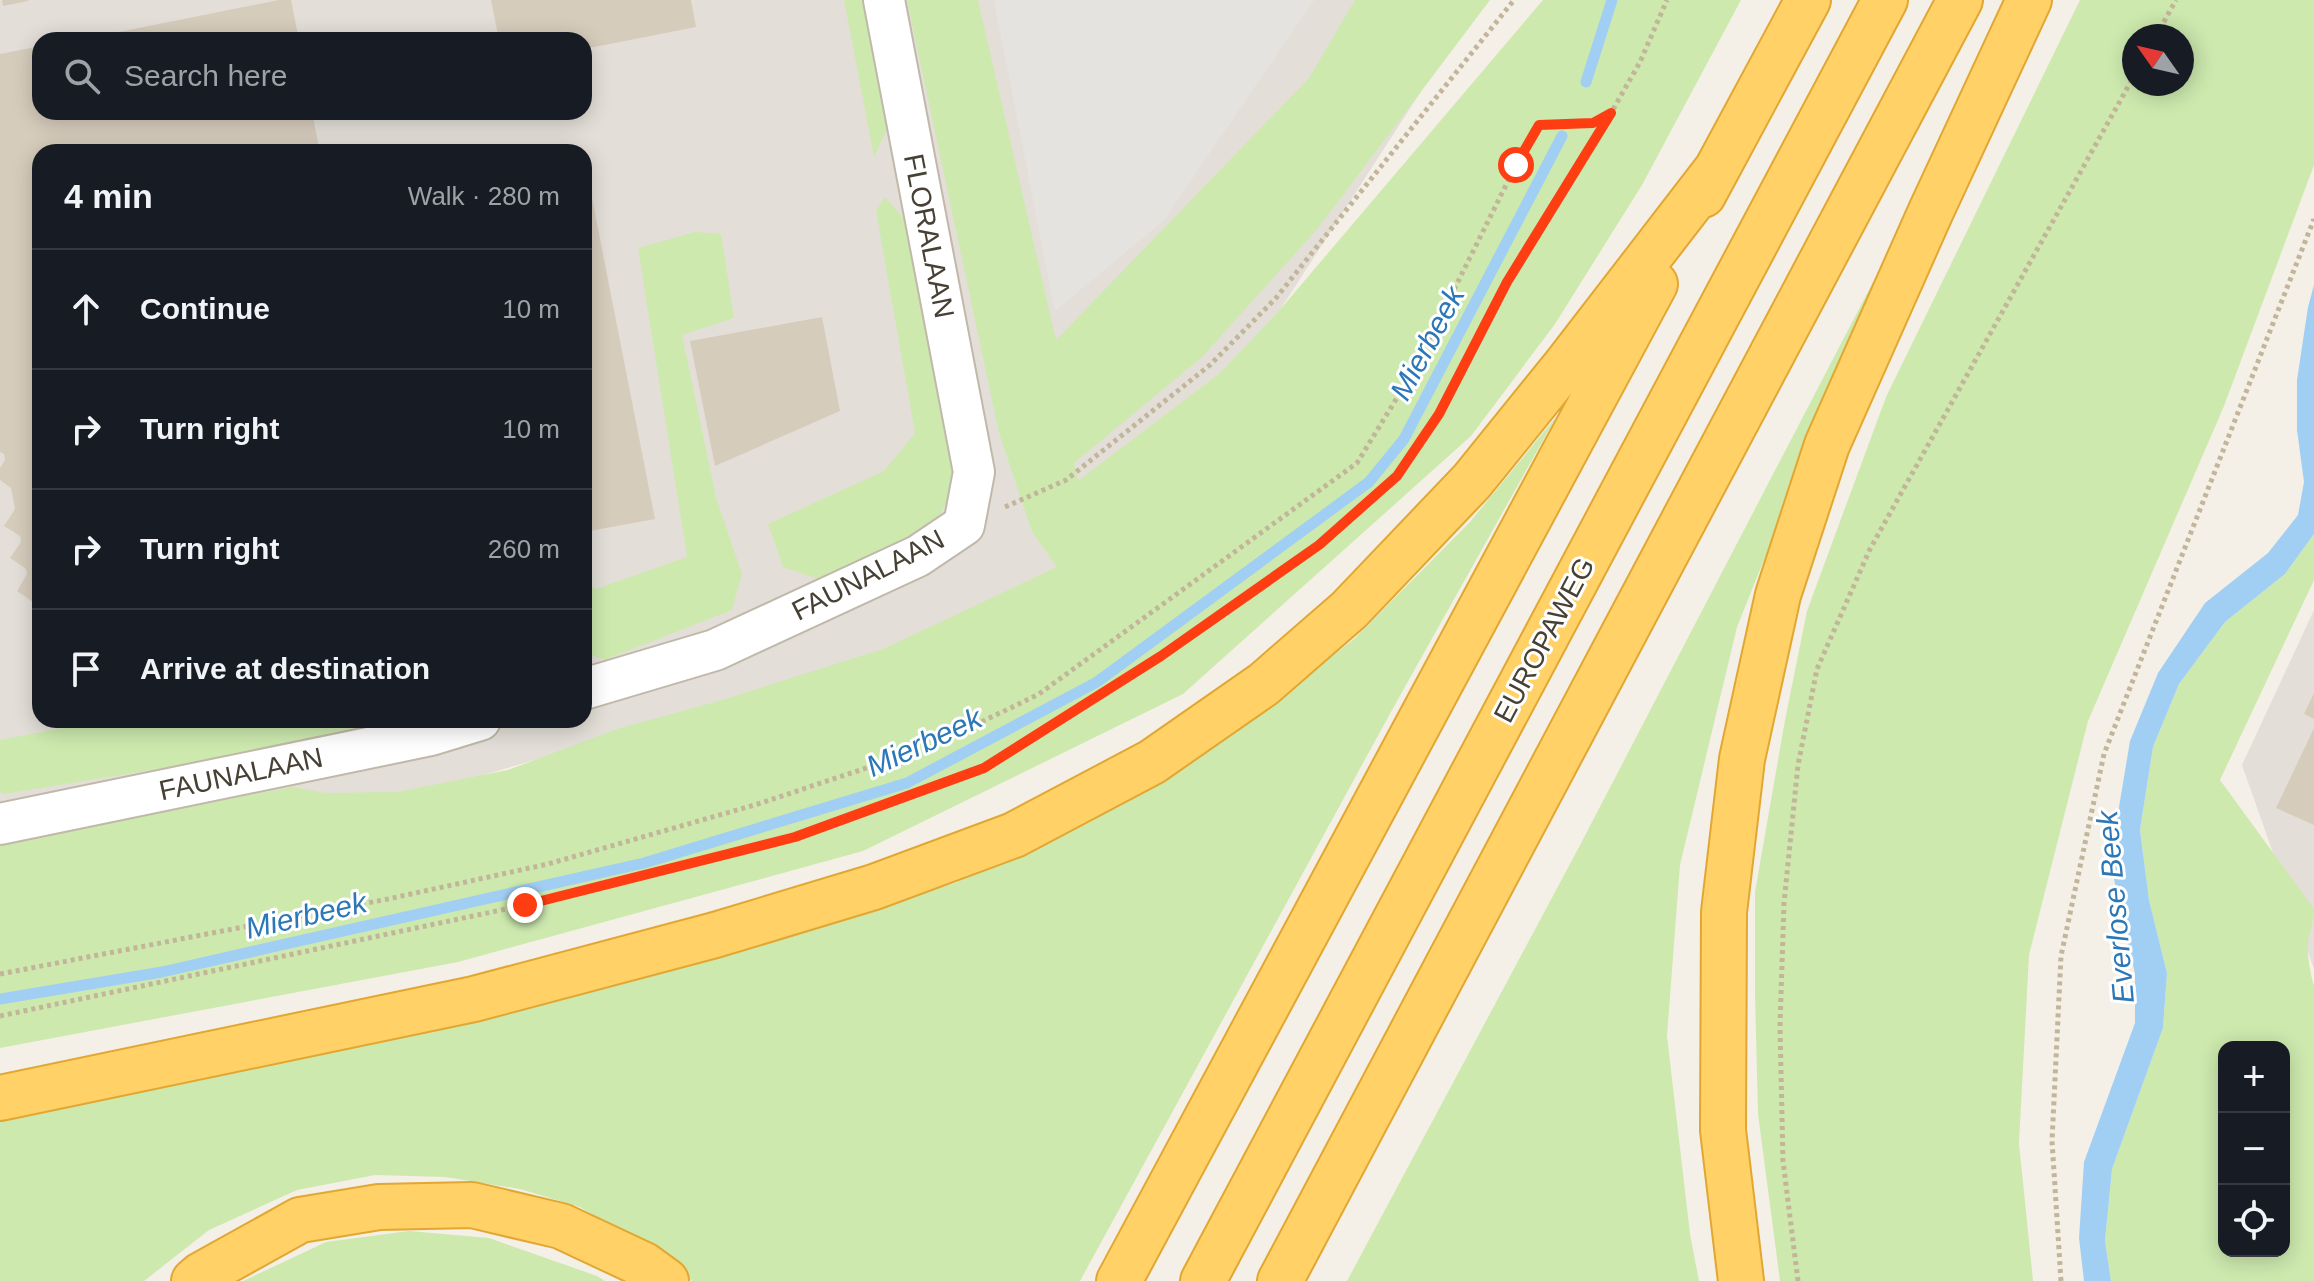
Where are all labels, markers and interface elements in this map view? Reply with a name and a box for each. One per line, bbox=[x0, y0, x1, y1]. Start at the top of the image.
north arrow bbox=[2122, 24, 2194, 96]
search box bbox=[32, 32, 592, 120]
icon: search bbox=[60, 54, 104, 98]
text: Search here bbox=[124, 59, 287, 92]
route start bbox=[1498, 147, 1534, 183]
street label: FLORALAAN bbox=[898, 151, 960, 321]
text: 4 min bbox=[64, 177, 153, 215]
text: Walk · 280 m bbox=[408, 181, 560, 211]
water label: Mierbeek bbox=[1383, 279, 1471, 405]
icon: ahead bbox=[64, 287, 108, 331]
text: Continue bbox=[140, 292, 270, 325]
text: 10 m bbox=[502, 294, 560, 324]
icon: right bbox=[64, 407, 108, 451]
text: Turn right bbox=[140, 412, 279, 445]
text: 10 m bbox=[502, 414, 560, 444]
street label: FAUNALAAN bbox=[787, 523, 949, 627]
icon: right bbox=[64, 527, 108, 571]
text: Turn right bbox=[140, 532, 279, 565]
text: 260 m bbox=[488, 534, 560, 564]
street label: EUROPAWEG bbox=[1488, 552, 1600, 728]
icon: arrive bbox=[64, 647, 108, 691]
text: Arrive at destination bbox=[140, 652, 430, 685]
water label: Mierbeek bbox=[861, 700, 989, 783]
street label: FAUNALAAN bbox=[156, 742, 326, 806]
water label: Everlose Beek bbox=[2090, 807, 2140, 1005]
water label: Mierbeek bbox=[242, 885, 372, 945]
route end bbox=[507, 887, 543, 923]
map controls bbox=[2218, 1041, 2290, 1257]
button: + bbox=[2218, 1041, 2290, 1113]
button: − bbox=[2218, 1113, 2290, 1185]
button: locate bbox=[2218, 1185, 2290, 1257]

